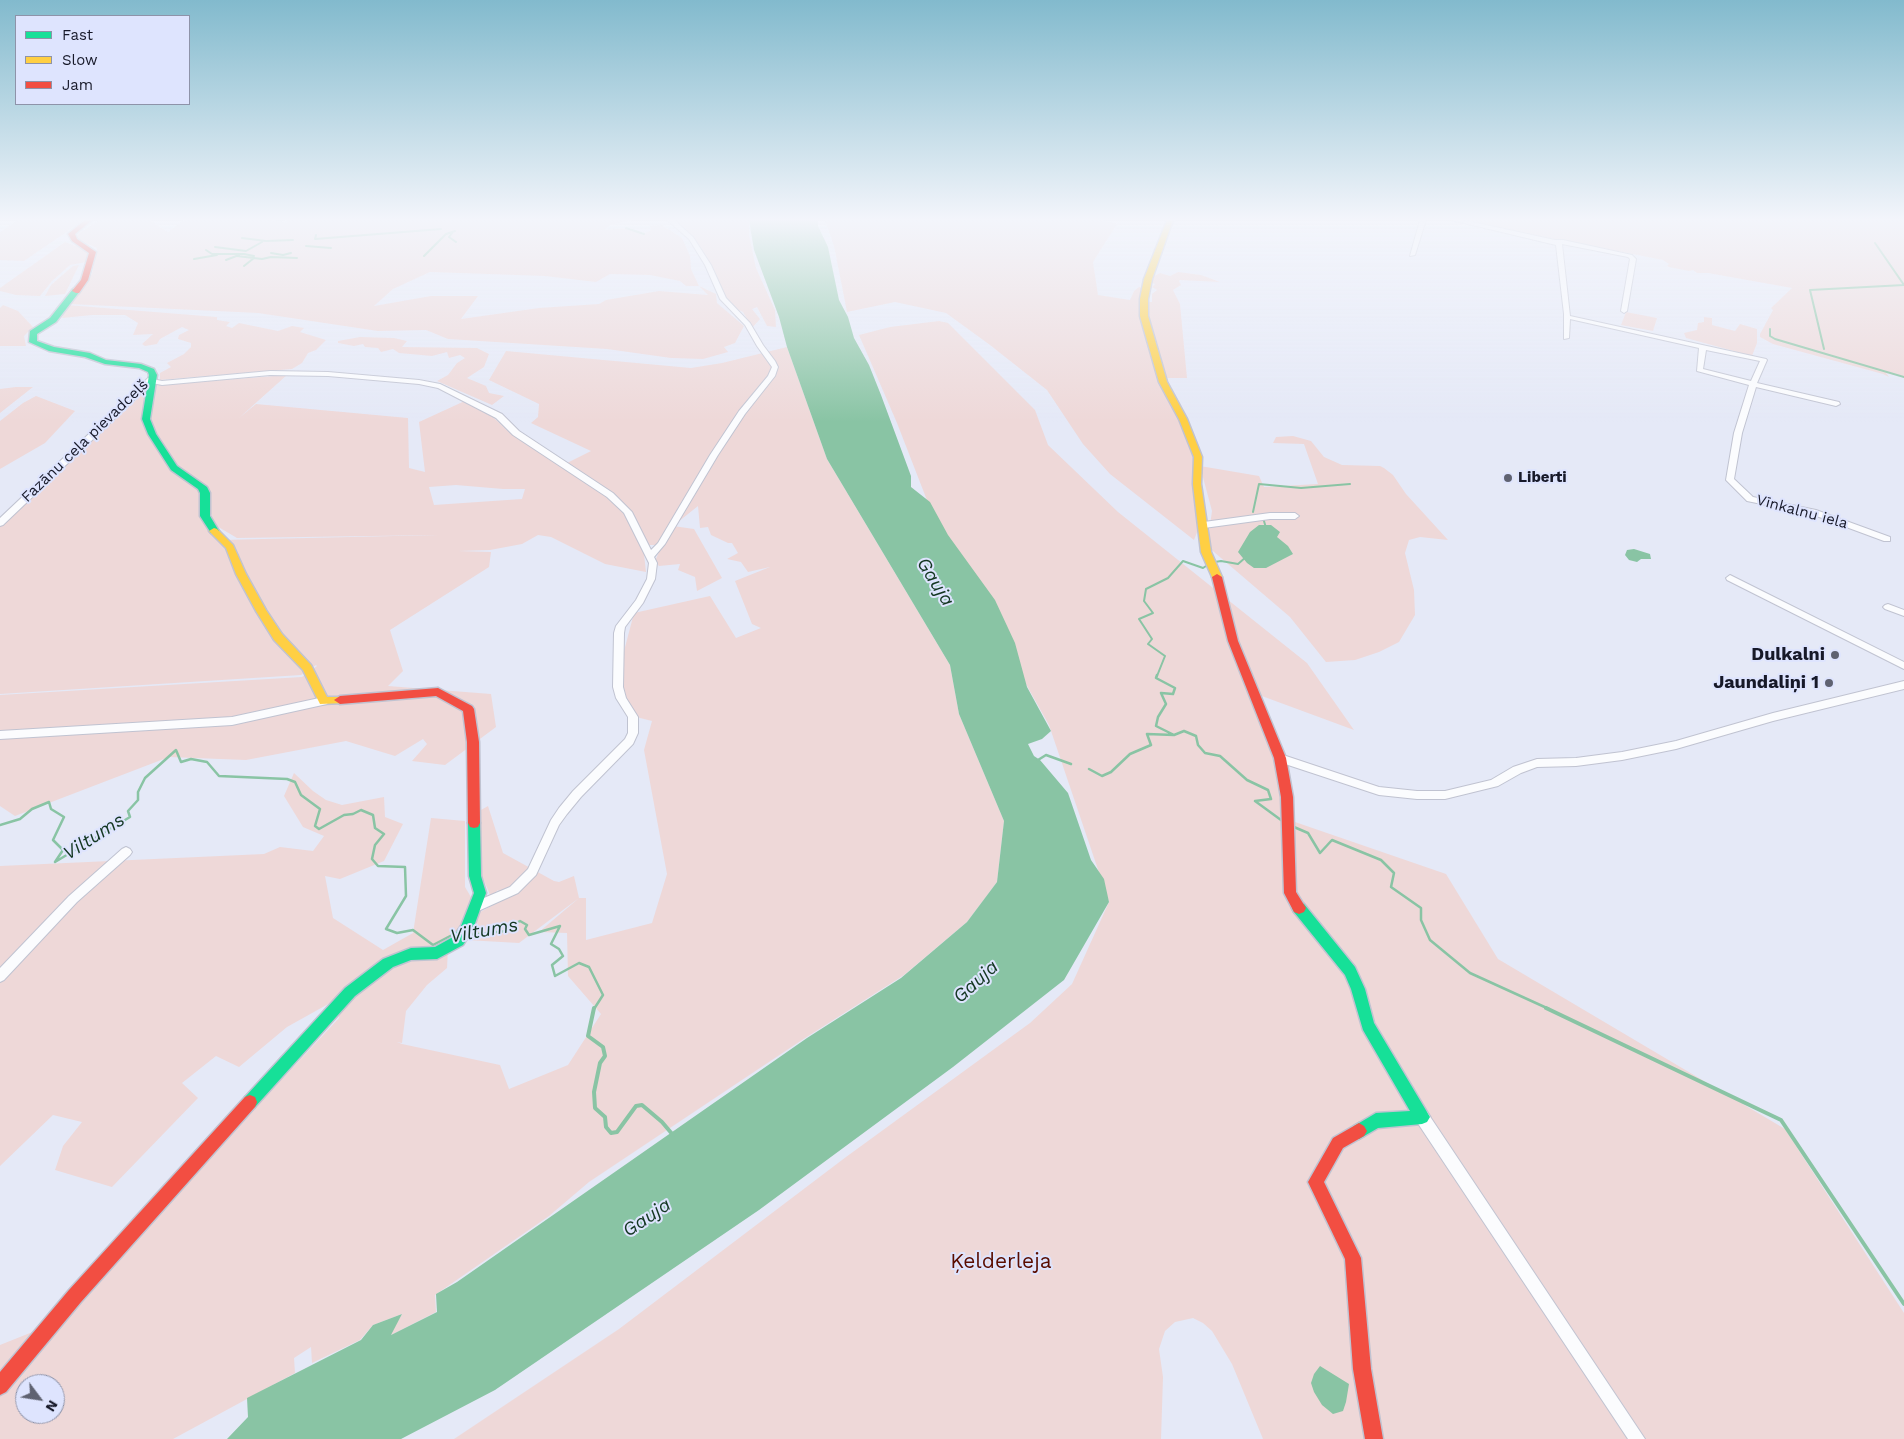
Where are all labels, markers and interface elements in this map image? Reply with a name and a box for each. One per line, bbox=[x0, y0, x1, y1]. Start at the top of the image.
legend bbox=[15, 15, 190, 105]
text: Fast bbox=[62, 26, 93, 44]
text: Slow bbox=[62, 51, 98, 69]
text: Jam bbox=[62, 76, 93, 94]
street label: Fazānu ceļa pievadceļš bbox=[18, 376, 152, 506]
place label: Liberti bbox=[1518, 469, 1567, 487]
marker: Liberti bbox=[1502, 472, 1514, 484]
street label: Vīnkalnu iela bbox=[1754, 491, 1850, 533]
water label: Gauja bbox=[911, 553, 959, 611]
place label: Dulkalni bbox=[1751, 644, 1825, 666]
marker: Dulkalni bbox=[1829, 649, 1841, 661]
place label: Jaundaliņi 1 bbox=[1713, 672, 1819, 694]
marker: Jaundaliņi 1 bbox=[1823, 677, 1835, 689]
water label: Viltums bbox=[59, 809, 129, 865]
water label: Viltums bbox=[448, 914, 520, 948]
water label: Gauja bbox=[949, 956, 1003, 1008]
water label: Gauja bbox=[619, 1194, 675, 1242]
park label: Ķelderleja bbox=[950, 1249, 1052, 1275]
north arrow bbox=[15, 1374, 65, 1424]
text: N bbox=[42, 1398, 62, 1415]

